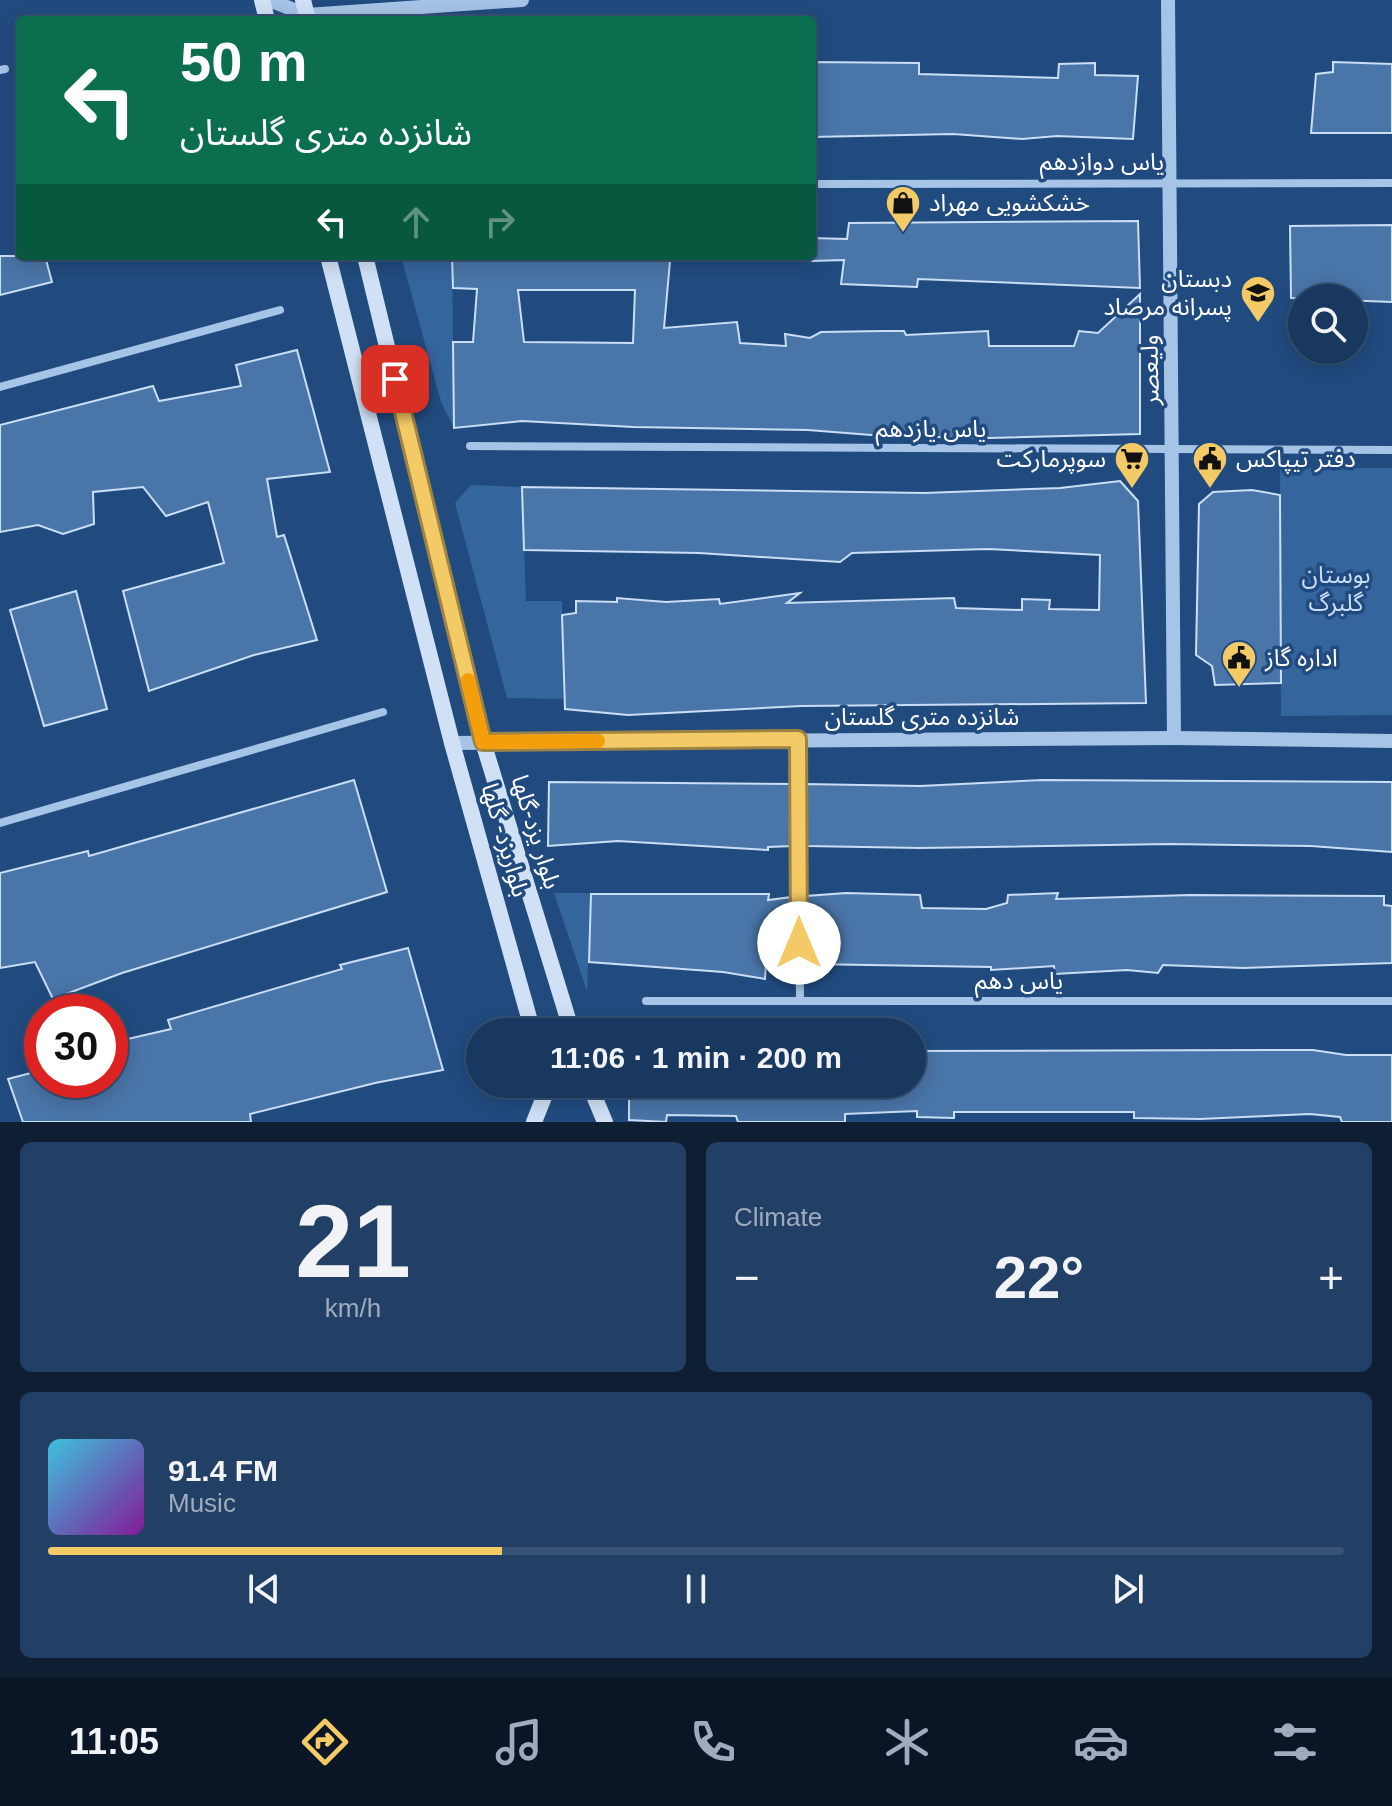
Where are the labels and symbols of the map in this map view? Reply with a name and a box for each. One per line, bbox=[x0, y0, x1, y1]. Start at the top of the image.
street label: یاس دوازدهم bbox=[1040, 148, 1164, 179]
shop icon: خشکشویی مهراد bbox=[884, 184, 922, 234]
place label: خشکشویی مهراد bbox=[929, 189, 1090, 217]
place label: دبستان پسرانه مرصاد bbox=[1104, 265, 1232, 322]
school or university icon: دبستان پسرانه مرصاد bbox=[1239, 274, 1277, 324]
street label: ولیعصر bbox=[1135, 334, 1165, 407]
pin bbox=[361, 345, 429, 413]
street label: یاس یازدهم bbox=[876, 415, 986, 446]
supermarket icon: سوپرمارکت bbox=[1113, 440, 1151, 490]
public building icon: دفتر تیپاکس bbox=[1191, 440, 1229, 490]
place label: سوپرمارکت bbox=[997, 445, 1106, 474]
place label: دفتر تیپاکس bbox=[1236, 445, 1356, 474]
park label: بوستان گلبرگ bbox=[1302, 561, 1370, 617]
public building icon: اداره گاز bbox=[1220, 639, 1258, 689]
place label: اداره گاز bbox=[1264, 644, 1338, 672]
street label: شانزده متری گلستان bbox=[825, 703, 1019, 731]
street label: بلوار یزد-گلها bbox=[505, 772, 567, 892]
street label: بلواریزد- گلها bbox=[475, 780, 535, 900]
position arrow bbox=[757, 901, 841, 985]
street label: یاس دهم bbox=[975, 967, 1063, 998]
speed limit sign: 30 bbox=[24, 994, 128, 1098]

